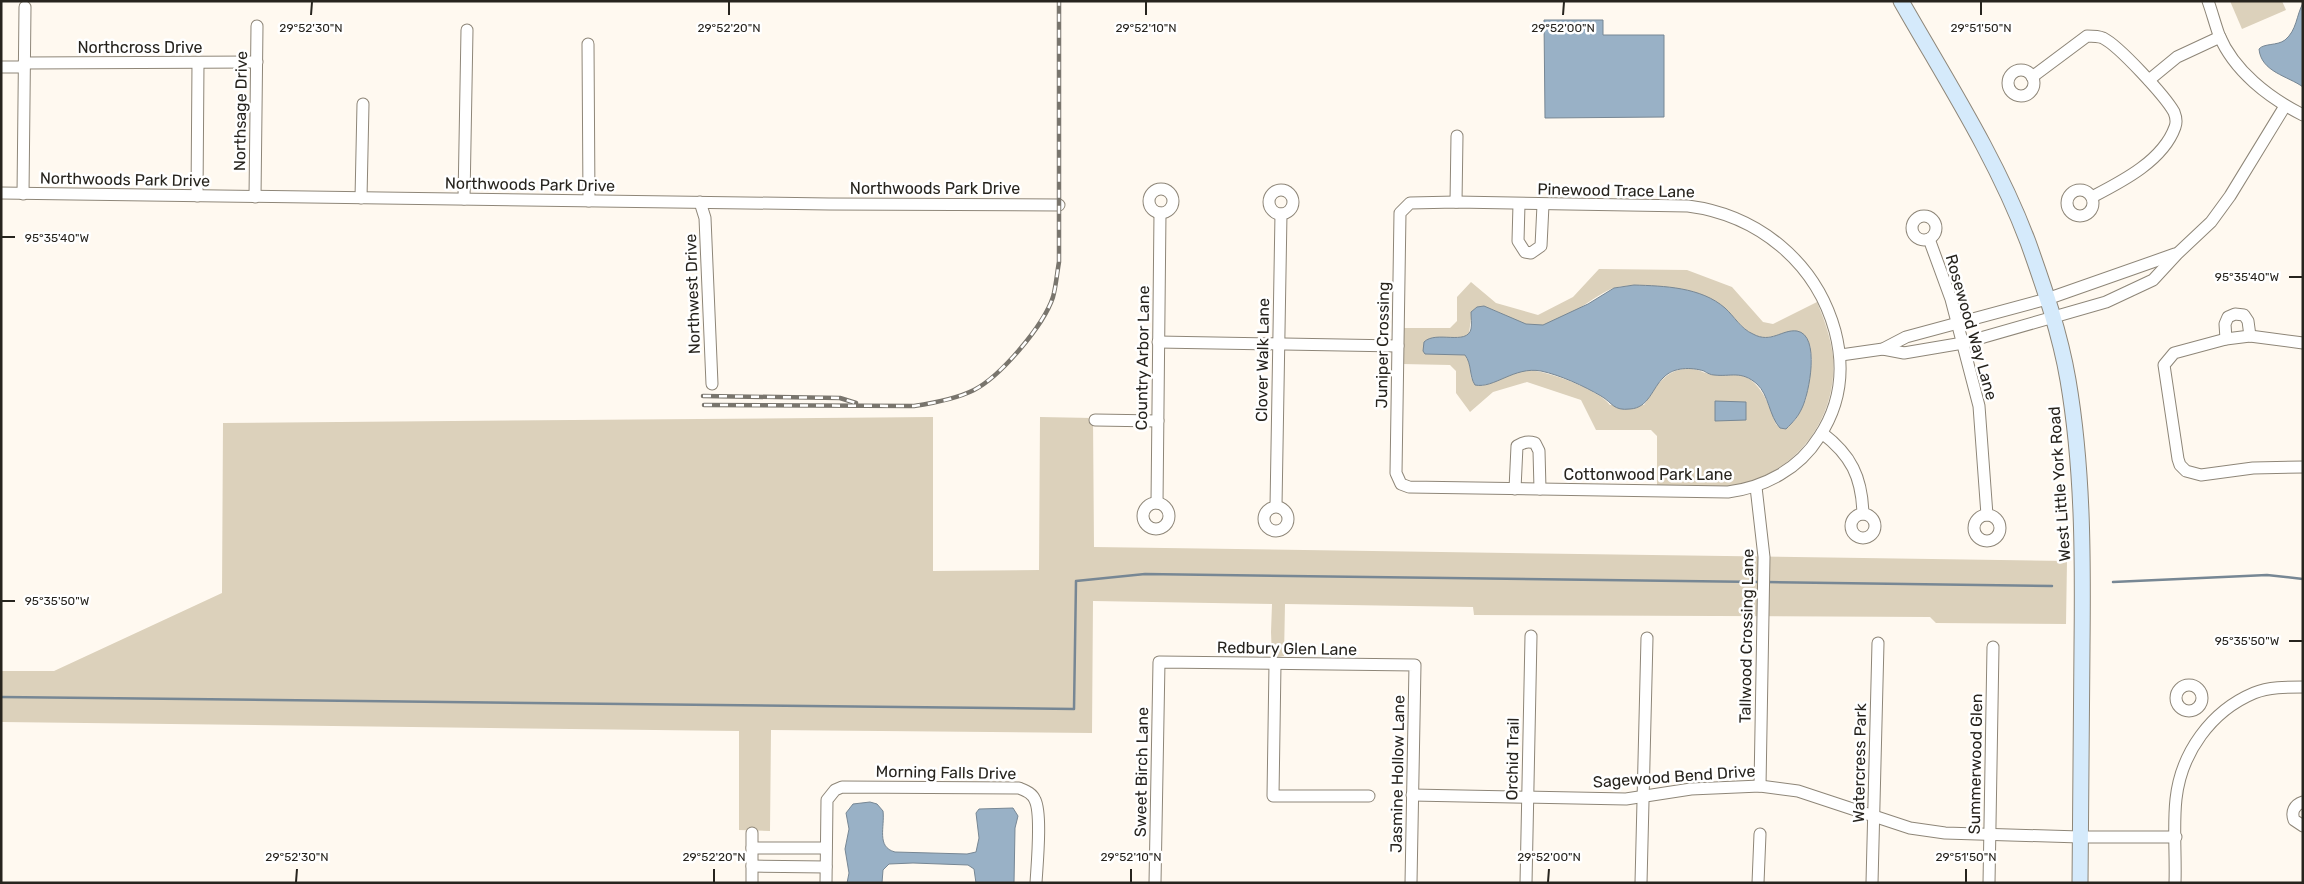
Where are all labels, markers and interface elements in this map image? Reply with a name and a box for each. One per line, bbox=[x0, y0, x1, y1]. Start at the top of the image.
text: 29°52'30"N bbox=[279, 21, 343, 35]
text: 29°52'20"N bbox=[697, 21, 761, 35]
text: 29°52'10"N bbox=[1115, 21, 1177, 35]
text: 29°52'00"N bbox=[1531, 21, 1595, 35]
text: 29°51'50"N bbox=[1950, 21, 2012, 35]
street label: Northcross Drive bbox=[77, 38, 203, 57]
street label: Northsage Drive bbox=[230, 51, 251, 171]
street label: Northwoods Park Drive bbox=[40, 169, 210, 190]
street label: Northwoods Park Drive bbox=[445, 174, 615, 195]
street label: Northwoods Park Drive bbox=[850, 179, 1020, 198]
street label: Pinewood Trace Lane bbox=[1537, 180, 1695, 201]
text: 95°35'40"W bbox=[25, 231, 90, 245]
street label: Northwest Drive bbox=[681, 233, 704, 355]
street label: Rosewood Way Lane bbox=[1942, 252, 2001, 402]
text: 95°35'40"W bbox=[2215, 270, 2280, 284]
street label: Juniper Crossing bbox=[1372, 282, 1393, 408]
street label: Country Arbor Lane bbox=[1132, 285, 1153, 431]
street label: Clover Walk Lane bbox=[1252, 298, 1273, 422]
street label: West Little York Road bbox=[2045, 406, 2074, 562]
street label: Cottonwood Park Lane bbox=[1563, 465, 1733, 484]
street label: Tallwood Crossing Lane bbox=[1735, 549, 1758, 723]
text: 95°35'50"W bbox=[25, 594, 90, 608]
text: 95°35'50"W bbox=[2215, 634, 2280, 648]
street label: Redbury Glen Lane bbox=[1217, 638, 1357, 659]
street label: Summerwood Glen bbox=[1965, 693, 1986, 835]
street label: Jasmine Hollow Lane bbox=[1387, 695, 1408, 853]
street label: Watercress Park bbox=[1849, 702, 1870, 823]
street label: Sweet Birch Lane bbox=[1131, 707, 1152, 837]
street label: Orchid Trail bbox=[1502, 717, 1523, 801]
street label: Sagewood Bend Drive bbox=[1592, 761, 1756, 792]
street label: Morning Falls Drive bbox=[875, 762, 1017, 783]
text: 29°52'30"N bbox=[265, 850, 329, 864]
text: 29°52'20"N bbox=[682, 850, 746, 864]
text: 29°52'10"N bbox=[1100, 850, 1162, 864]
text: 29°52'00"N bbox=[1517, 850, 1581, 864]
text: 29°51'50"N bbox=[1935, 850, 1997, 864]

